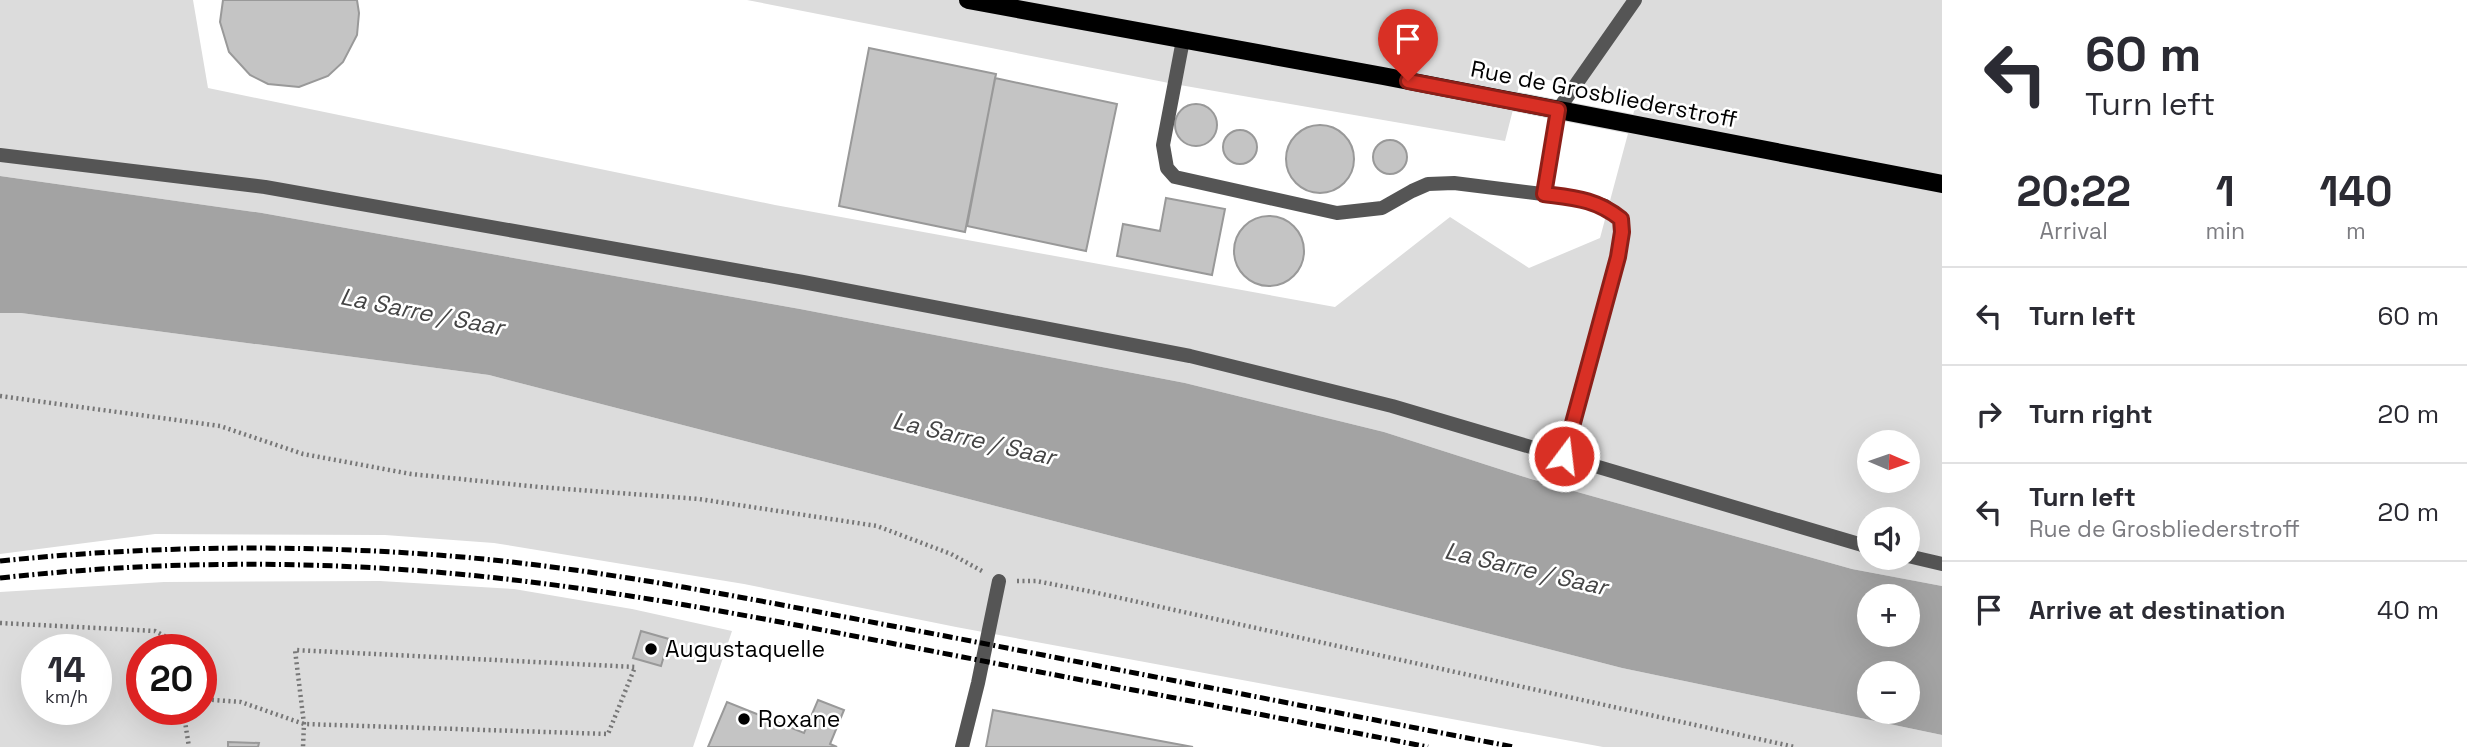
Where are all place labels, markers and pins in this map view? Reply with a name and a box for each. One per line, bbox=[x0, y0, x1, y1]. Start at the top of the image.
pin bbox=[1378, 9, 1438, 81]
place label: Augustaquelle bbox=[665, 634, 825, 664]
marker: Augustaquelle bbox=[643, 641, 659, 657]
place label: Roxane bbox=[758, 704, 840, 734]
marker: Roxane bbox=[736, 711, 752, 727]

